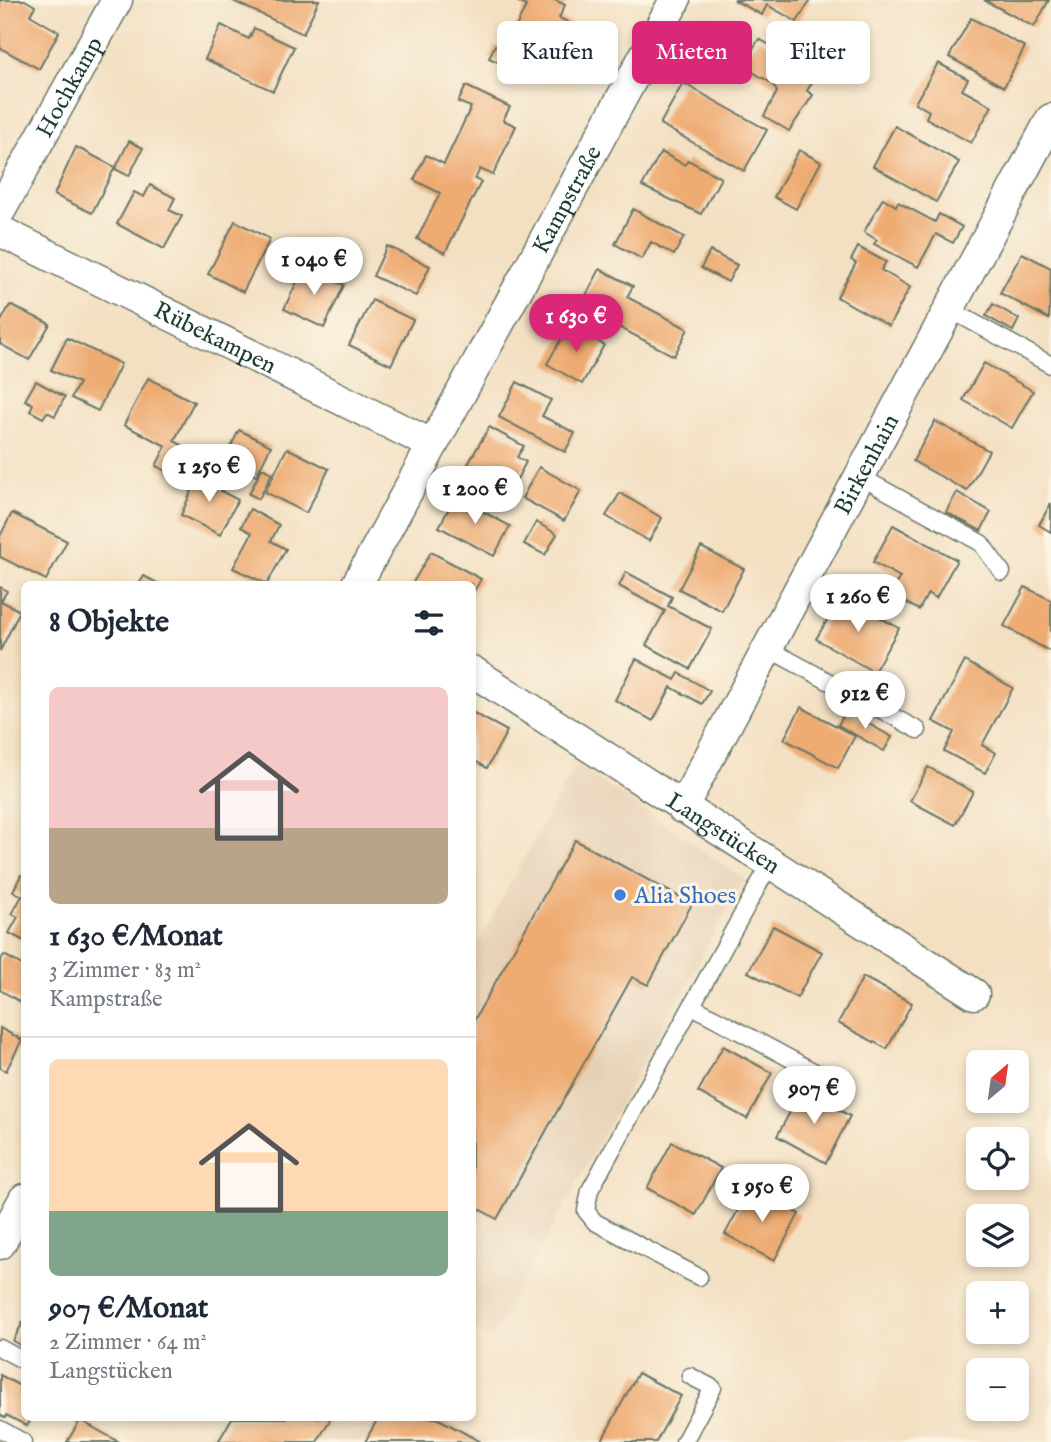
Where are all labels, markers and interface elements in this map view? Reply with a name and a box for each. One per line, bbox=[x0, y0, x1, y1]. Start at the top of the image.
chip: Kaufen bbox=[497, 21, 618, 84]
chip: Mieten bbox=[632, 21, 752, 84]
chip: Filter bbox=[766, 21, 870, 84]
street label: Hochkamp bbox=[30, 31, 111, 144]
street label: Kampstraße bbox=[526, 141, 610, 260]
pin: 1 040 € bbox=[249, 238, 379, 297]
text: 1 040 € bbox=[281, 245, 347, 274]
pin: 1 630 € bbox=[511, 294, 641, 354]
street label: Rübekampen bbox=[148, 295, 281, 382]
text: 1 630 € bbox=[545, 302, 607, 331]
street label: Birkenhain bbox=[828, 409, 907, 521]
pin: 1 250 € bbox=[144, 444, 274, 504]
text: 1 250 € bbox=[178, 452, 240, 481]
pin: 1 200 € bbox=[410, 466, 540, 526]
text: 1 200 € bbox=[442, 474, 508, 503]
pin: 1 260 € bbox=[793, 574, 923, 634]
text: 1 260 € bbox=[826, 582, 890, 611]
text: 8 Objekte bbox=[49, 604, 169, 642]
icon: filters bbox=[410, 604, 448, 642]
pin: 912 € bbox=[816, 672, 914, 731]
text: 912 € bbox=[841, 679, 889, 708]
icon: home bbox=[186, 733, 312, 859]
street label: Langstücken bbox=[660, 786, 786, 882]
place label: Alia Shoes bbox=[633, 881, 736, 912]
marker: Alia Shoes bbox=[612, 887, 628, 903]
text: 1 630 €/Monat bbox=[49, 918, 223, 956]
text: 3 Zimmer · 83 m² bbox=[49, 956, 201, 985]
text: Kampstraße bbox=[49, 985, 163, 1014]
north arrow bbox=[966, 1050, 1029, 1113]
map controls bbox=[966, 1050, 1029, 1421]
pin: 907 € bbox=[765, 1066, 863, 1126]
text: 907 € bbox=[789, 1074, 839, 1103]
icon: home bbox=[186, 1105, 312, 1231]
button: locate bbox=[966, 1127, 1029, 1190]
pin: 1 950 € bbox=[697, 1164, 827, 1224]
text: 1 950 € bbox=[731, 1172, 793, 1201]
button: layers bbox=[966, 1204, 1029, 1267]
button: + bbox=[966, 1281, 1029, 1344]
text: 907 €/Monat bbox=[49, 1290, 208, 1328]
text: 2 Zimmer · 64 m² bbox=[49, 1328, 207, 1357]
text: Langstücken bbox=[49, 1357, 173, 1386]
button: − bbox=[966, 1358, 1029, 1421]

